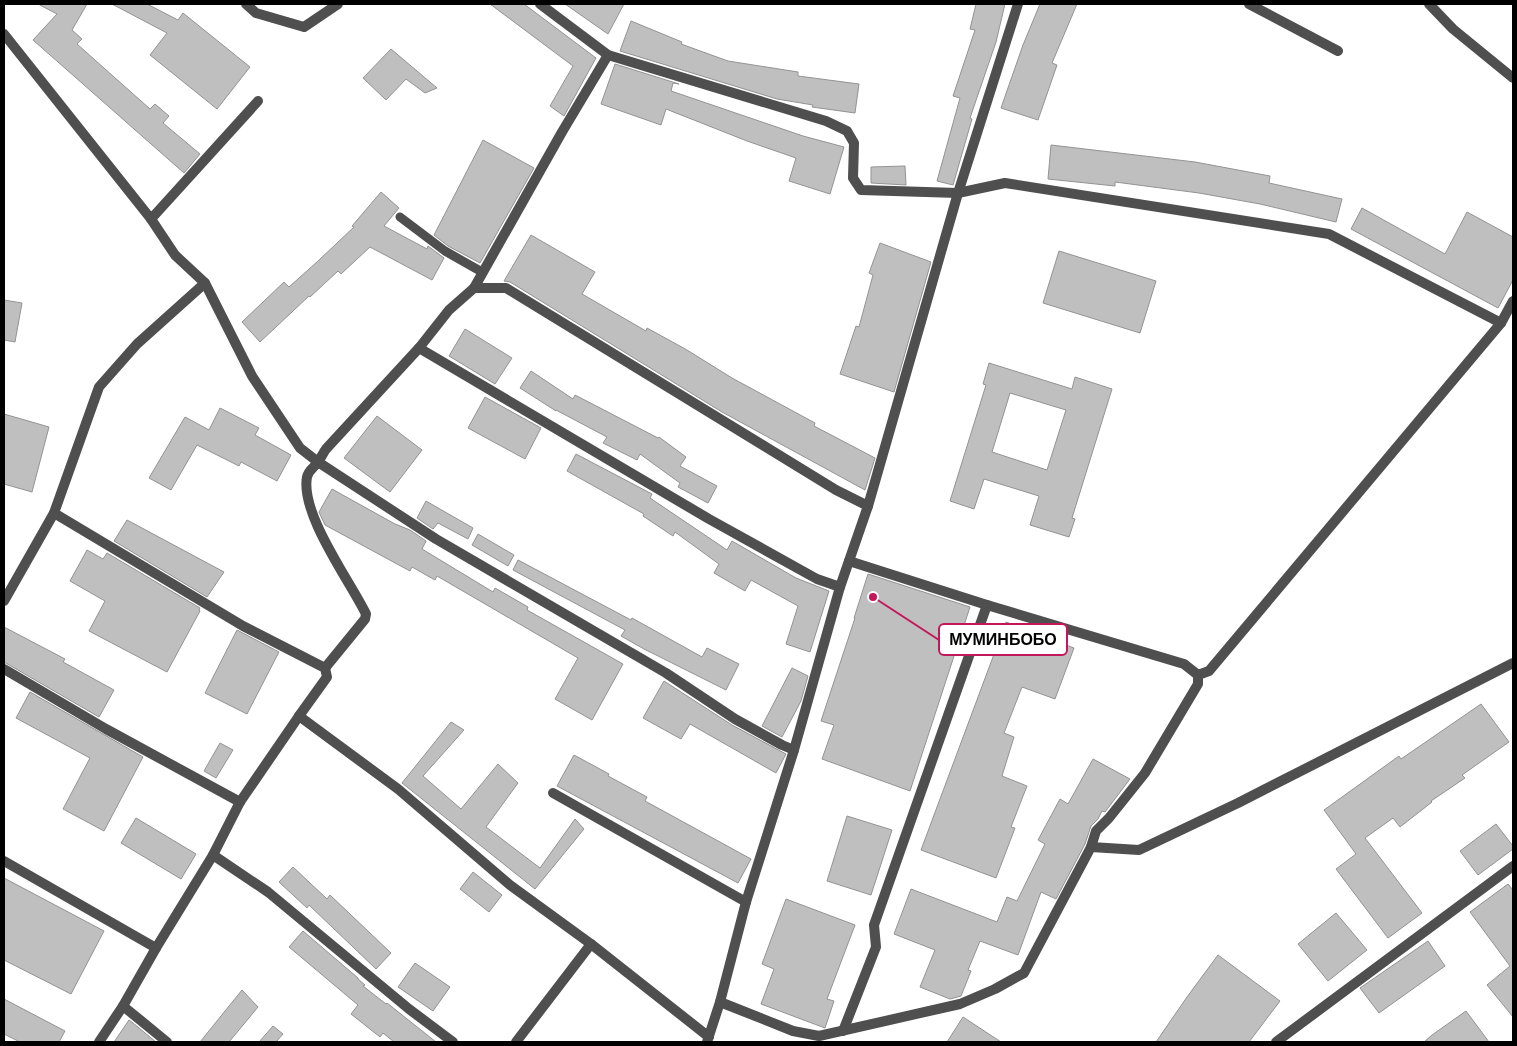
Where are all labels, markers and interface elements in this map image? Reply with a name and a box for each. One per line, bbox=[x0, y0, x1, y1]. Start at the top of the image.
callout: МУМИНБОБО bbox=[939, 624, 1067, 655]
text: МУМИНБОБО bbox=[949, 629, 1057, 650]

